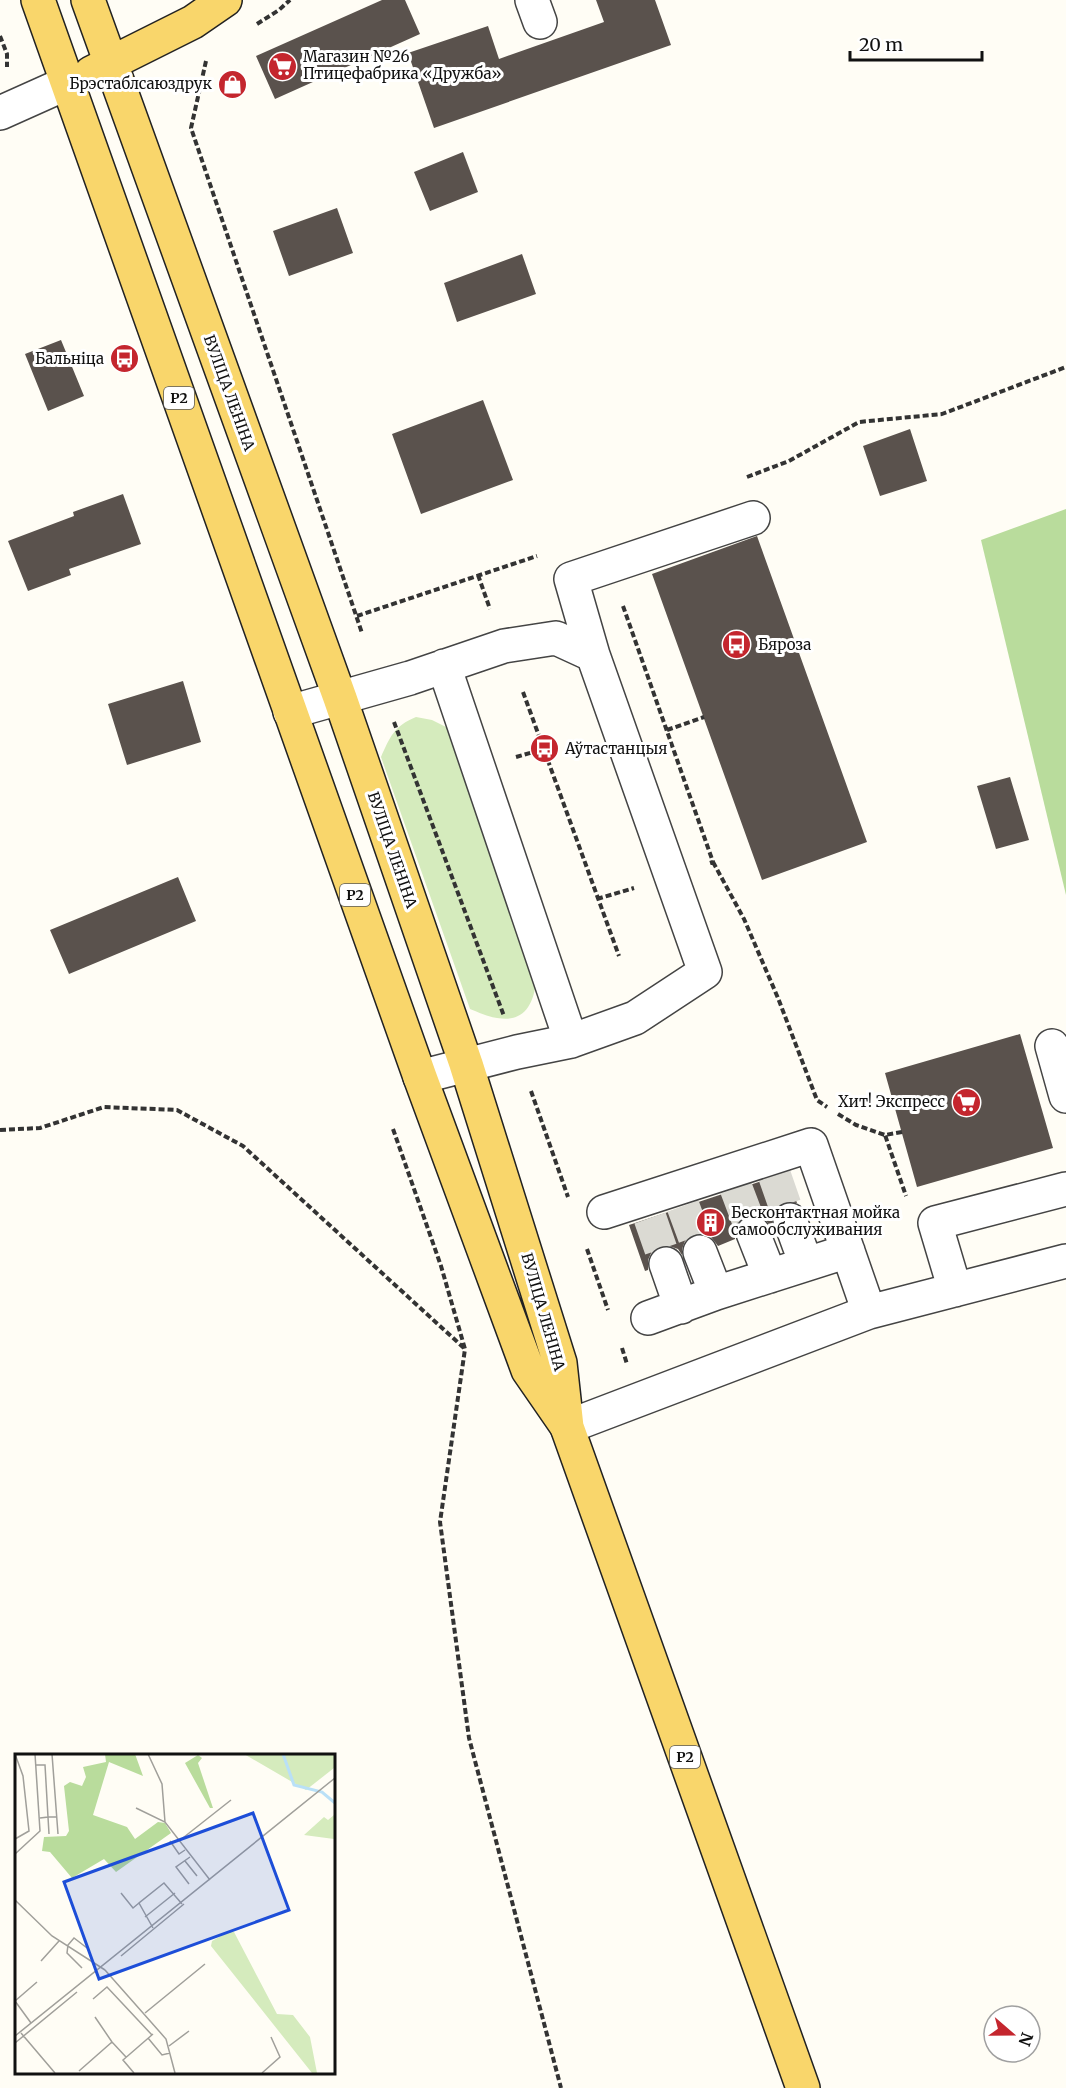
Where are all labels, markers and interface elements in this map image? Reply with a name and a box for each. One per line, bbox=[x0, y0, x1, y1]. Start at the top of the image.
scale bar bbox=[850, 24, 982, 62]
text: 20 m bbox=[859, 33, 903, 56]
place label: Магазин №26 Птицефабрика «Дружба» bbox=[303, 47, 502, 83]
supermarket icon: Магазин №26 Птицефабрика «Дружба» bbox=[266, 50, 298, 82]
shop icon: Брэстаблсаюздрук bbox=[217, 68, 249, 100]
place label: Брэстаблсаюздрук bbox=[69, 74, 212, 93]
street label: ВУЛІЦА ЛЕНІНА bbox=[200, 332, 259, 454]
bus stop icon: Бальніца bbox=[109, 343, 141, 375]
place label: Бальніца bbox=[35, 349, 104, 368]
road number: Р2 bbox=[164, 387, 194, 409]
bus stop icon: Бяроза bbox=[721, 629, 753, 661]
place label: Бяроза bbox=[758, 635, 811, 654]
bus stop icon: Аўтастанцыя bbox=[528, 733, 560, 765]
place label: Аўтастанцыя bbox=[564, 739, 667, 758]
street label: ВУЛІЦА ЛЕНІНА bbox=[364, 789, 421, 911]
road number: Р2 bbox=[340, 884, 370, 906]
supermarket icon: Хит! Экспресс bbox=[950, 1086, 982, 1118]
place label: Хит! Экспресс bbox=[838, 1092, 945, 1111]
place label: Бесконтактная мойка самообслуживания bbox=[731, 1203, 900, 1239]
building icon: Бесконтактная мойка самообслуживания bbox=[694, 1206, 726, 1238]
street label: ВУЛІЦА ЛЕНІНА bbox=[518, 1251, 570, 1374]
road number: Р2 bbox=[670, 1746, 700, 1768]
inset map bbox=[15, 1754, 334, 2073]
north arrow bbox=[982, 2004, 1042, 2064]
text: N bbox=[1014, 2030, 1038, 2049]

